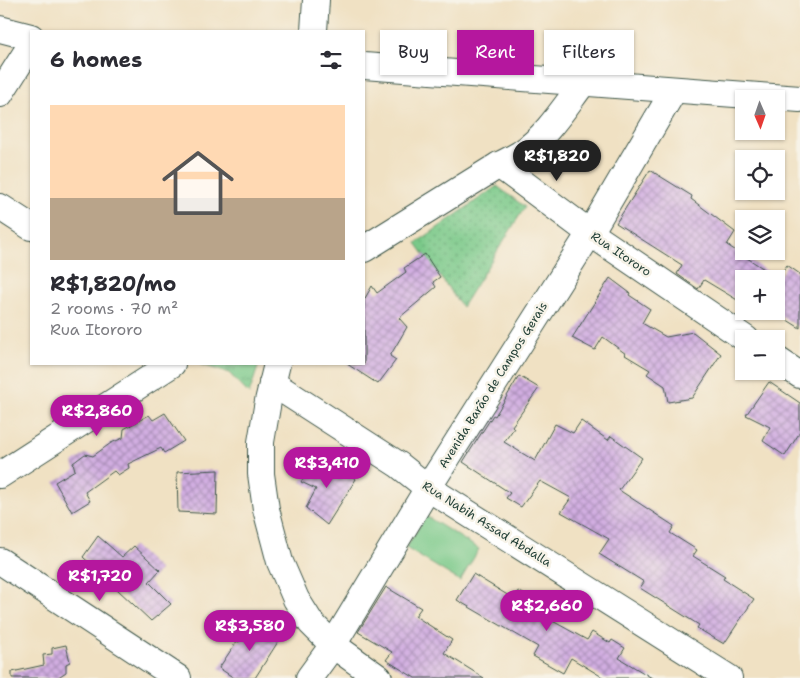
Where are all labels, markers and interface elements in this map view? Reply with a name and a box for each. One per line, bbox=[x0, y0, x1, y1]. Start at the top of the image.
chip: Buy bbox=[380, 30, 447, 75]
chip: Rent bbox=[457, 30, 534, 75]
chip: Filters bbox=[544, 30, 634, 75]
text: 6 homes bbox=[50, 46, 142, 74]
icon: filters bbox=[317, 46, 345, 74]
north arrow bbox=[735, 90, 785, 140]
map controls bbox=[735, 90, 785, 380]
icon: home bbox=[153, 138, 243, 228]
pin: R$1,820 bbox=[511, 140, 603, 182]
text: R$1,820 bbox=[524, 145, 590, 166]
button: locate bbox=[735, 150, 785, 200]
button: layers bbox=[735, 210, 785, 260]
street label: Rua Itororo bbox=[588, 228, 654, 280]
text: R$1,820/mo bbox=[50, 270, 176, 298]
button: + bbox=[735, 270, 785, 320]
text: 2 rooms · 70 m² bbox=[50, 298, 178, 319]
street label: Avenida Barão de Campos Gerais bbox=[435, 299, 551, 471]
text: Rua Itororo bbox=[50, 319, 142, 340]
button: − bbox=[735, 330, 785, 380]
pin: R$2,860 bbox=[51, 394, 143, 437]
text: R$2,860 bbox=[61, 400, 133, 421]
pin: R$3,410 bbox=[281, 446, 373, 489]
text: R$3,410 bbox=[294, 452, 360, 473]
street label: Rua Nabih Assad Abdalla bbox=[419, 478, 555, 571]
pin: R$1,720 bbox=[54, 560, 146, 602]
text: R$1,720 bbox=[68, 565, 132, 586]
pin: R$2,660 bbox=[501, 590, 593, 632]
text: R$2,660 bbox=[511, 595, 583, 616]
pin: R$3,580 bbox=[204, 610, 296, 652]
text: R$3,580 bbox=[215, 615, 285, 636]

